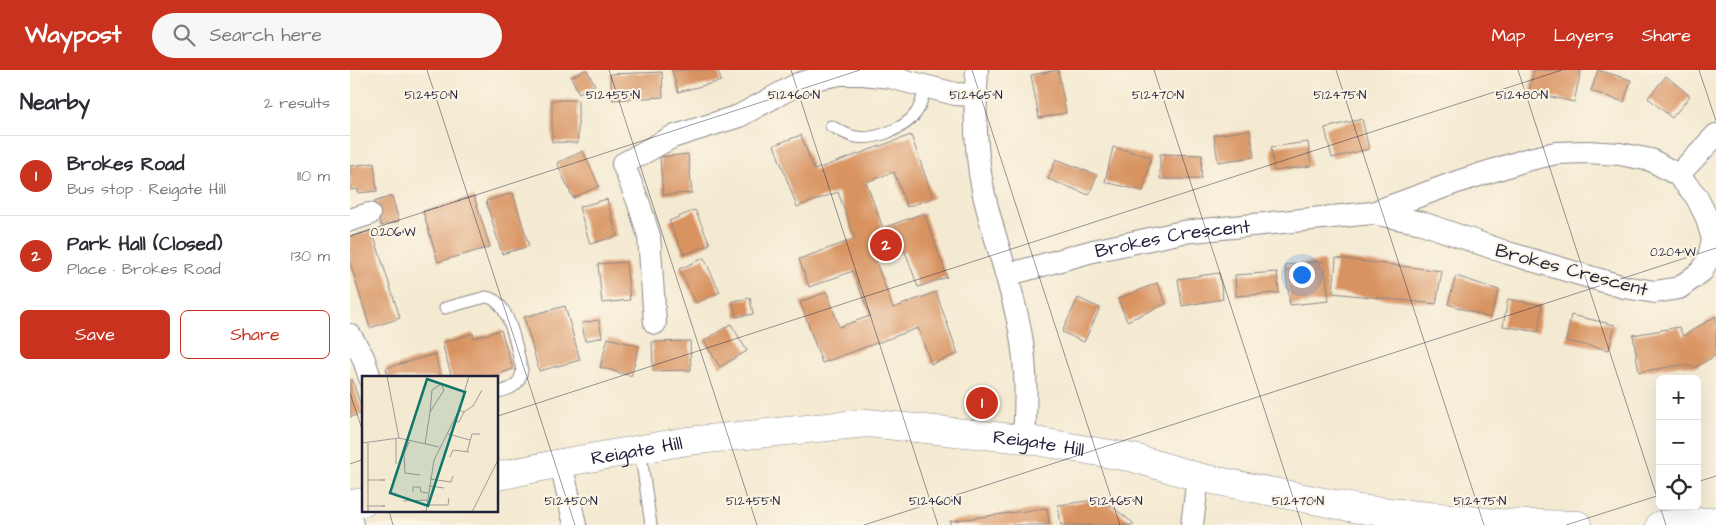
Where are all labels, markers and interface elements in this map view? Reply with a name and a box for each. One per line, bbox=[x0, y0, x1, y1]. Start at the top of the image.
search box bbox=[152, 13, 502, 58]
text: Waypost bbox=[25, 18, 122, 52]
icon: search bbox=[170, 21, 198, 49]
text: Search here bbox=[210, 22, 322, 49]
text: Map bbox=[1491, 23, 1525, 48]
text: Layers bbox=[1553, 23, 1614, 48]
text: Share bbox=[1642, 23, 1691, 48]
text: 51.2450°N bbox=[405, 87, 458, 104]
text: 51.2455°N bbox=[586, 87, 640, 104]
text: 51.2460°N bbox=[768, 87, 820, 104]
text: 51.2465°N bbox=[950, 87, 1003, 104]
text: 51.2470°N bbox=[1132, 87, 1184, 104]
text: 51.2475°N bbox=[1314, 87, 1367, 104]
text: 51.2480°N bbox=[1496, 87, 1549, 104]
text: Nearby bbox=[20, 88, 90, 117]
text: 2 results bbox=[264, 92, 330, 114]
text: Brokes Road bbox=[67, 151, 184, 178]
text: 1 bbox=[35, 165, 37, 187]
text: 110 m bbox=[297, 165, 330, 187]
text: Bus stop · Reigate Hill bbox=[67, 178, 226, 200]
street label: Brokes Crescent bbox=[1093, 213, 1252, 265]
text: 0.206°W bbox=[370, 224, 416, 241]
pin: 2 bbox=[870, 226, 902, 264]
text: Park Hall (Closed) bbox=[67, 231, 222, 258]
street label: Brokes Crescent bbox=[1492, 237, 1651, 304]
text: 0.204°W bbox=[1650, 244, 1697, 261]
text: 2 bbox=[31, 245, 41, 267]
text: 130 m bbox=[291, 245, 330, 267]
text: Place · Brokes Road bbox=[67, 258, 221, 280]
your location bbox=[1289, 262, 1315, 288]
button: Save bbox=[20, 310, 170, 359]
button: Share bbox=[180, 310, 330, 359]
map controls bbox=[1656, 375, 1701, 510]
button: + bbox=[1656, 375, 1701, 420]
inset map bbox=[362, 376, 499, 512]
pin: 1 bbox=[966, 384, 998, 422]
button: − bbox=[1656, 420, 1701, 465]
street label: Reigate Hill bbox=[992, 424, 1086, 464]
street label: Reigate Hill bbox=[589, 430, 685, 473]
button: locate bbox=[1656, 465, 1701, 510]
text: 51.2450°N bbox=[545, 493, 598, 510]
text: 51.2455°N bbox=[726, 493, 780, 510]
text: 51.2460°N bbox=[909, 493, 961, 510]
text: 51.2465°N bbox=[1090, 493, 1143, 510]
text: 51.2470°N bbox=[1272, 493, 1324, 510]
text: 51.2475°N bbox=[1454, 493, 1507, 510]

